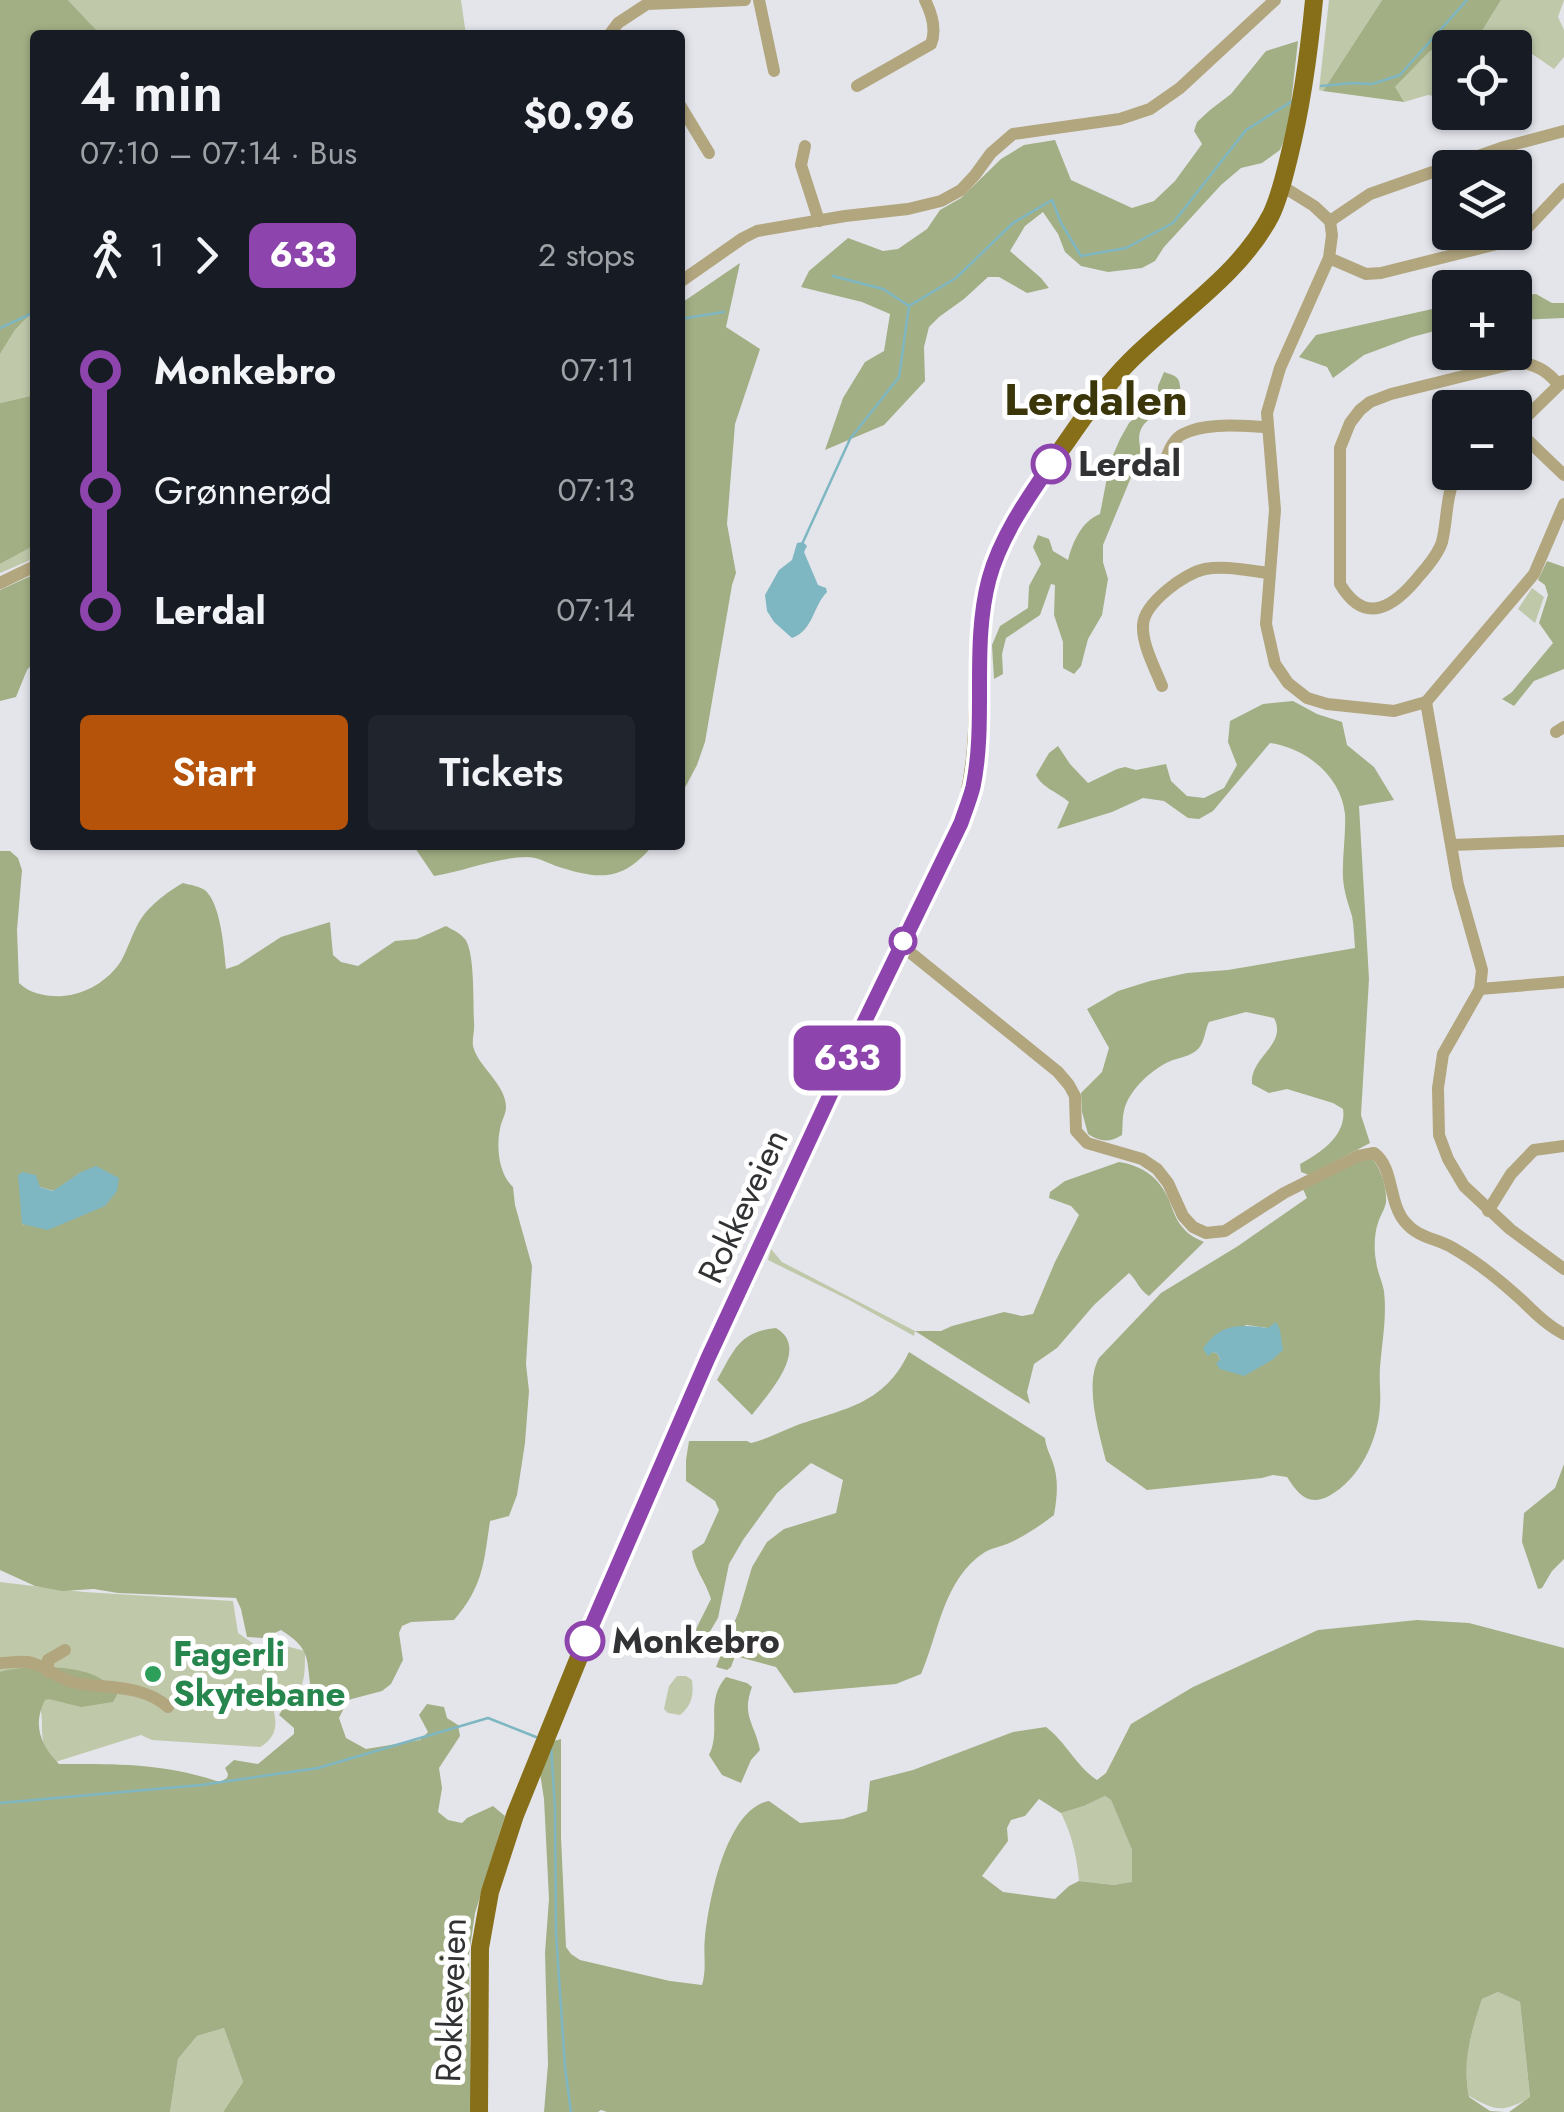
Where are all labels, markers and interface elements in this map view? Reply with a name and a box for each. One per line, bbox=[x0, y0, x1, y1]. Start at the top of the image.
map controls bbox=[1432, 30, 1532, 490]
button: locate bbox=[1432, 30, 1532, 130]
text: 4 min bbox=[80, 52, 223, 132]
text: $0.96 bbox=[523, 88, 635, 143]
text: 07:10 – 07:14 · Bus bbox=[80, 130, 357, 176]
button: layers bbox=[1432, 150, 1532, 250]
icon: walk bbox=[80, 228, 135, 283]
icon: forward bbox=[179, 228, 234, 283]
text: 633 bbox=[269, 230, 336, 280]
text: 1 bbox=[150, 232, 164, 278]
text: 2 stops bbox=[538, 232, 635, 278]
button: + bbox=[1432, 270, 1532, 370]
text: Monkebro bbox=[154, 343, 336, 398]
text: 07:11 bbox=[561, 347, 635, 393]
district label: Lerdalen bbox=[1004, 367, 1188, 432]
button: − bbox=[1432, 390, 1532, 490]
place label: Lerdal bbox=[1078, 439, 1181, 489]
marker: Lerdal bbox=[1032, 445, 1070, 483]
text: Grønnerød bbox=[154, 463, 332, 518]
text: 07:13 bbox=[558, 467, 635, 513]
text: Lerdal bbox=[154, 583, 266, 638]
text: 07:14 bbox=[556, 587, 635, 633]
button: Start bbox=[80, 715, 348, 830]
button: Tickets bbox=[368, 715, 635, 830]
unlabelled marker bbox=[890, 928, 916, 954]
line badge: 633 bbox=[790, 1026, 904, 1090]
text: 633 bbox=[814, 1033, 880, 1083]
street label: Rokkeveien bbox=[685, 1121, 801, 1291]
place label: Monkebro bbox=[612, 1616, 780, 1666]
marker: Monkebro bbox=[566, 1622, 604, 1660]
place label: Fagerli Skytebane bbox=[173, 1629, 346, 1719]
marker: Fagerli Skytebane bbox=[142, 1663, 164, 1685]
street label: Rokkeveien bbox=[423, 1917, 479, 2083]

